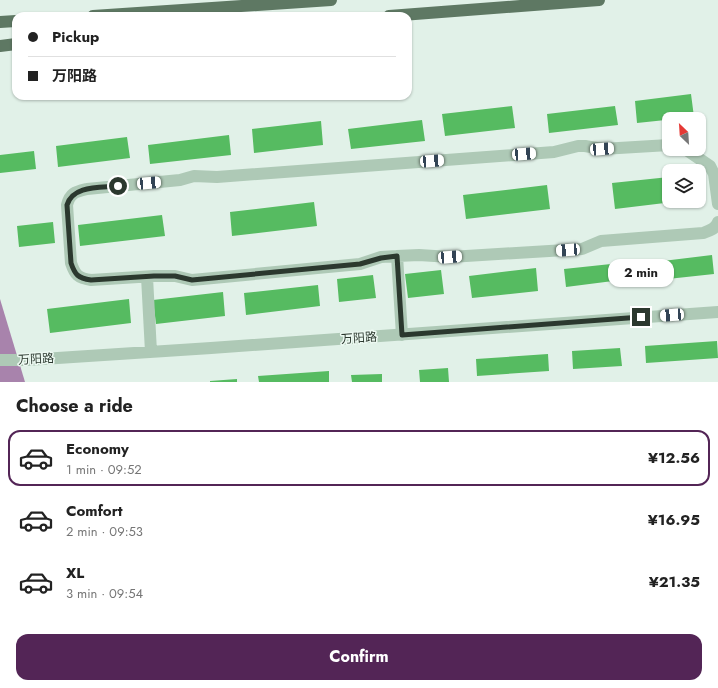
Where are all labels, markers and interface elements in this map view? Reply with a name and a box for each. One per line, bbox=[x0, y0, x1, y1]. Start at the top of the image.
text: Pickup bbox=[52, 26, 99, 48]
text: 万阳路 bbox=[52, 65, 97, 87]
north arrow bbox=[662, 112, 706, 156]
map controls bbox=[662, 112, 706, 208]
car bbox=[590, 142, 614, 156]
car bbox=[512, 147, 536, 161]
car bbox=[420, 154, 444, 168]
button: layers bbox=[662, 164, 706, 208]
car bbox=[137, 176, 161, 190]
route start bbox=[109, 177, 127, 195]
car bbox=[556, 243, 580, 257]
car bbox=[438, 250, 462, 264]
callout: 2 min bbox=[608, 259, 674, 287]
text: 2 min bbox=[624, 263, 658, 282]
route end bbox=[632, 308, 650, 326]
car bbox=[660, 308, 684, 322]
street label: 万阳路 bbox=[340, 328, 378, 348]
street label: 万阳路 bbox=[18, 349, 54, 369]
text: Choose a ride bbox=[16, 393, 133, 419]
text: Economy bbox=[66, 438, 129, 460]
icon: car bbox=[18, 440, 54, 476]
text: ¥12.56 bbox=[648, 447, 700, 469]
text: 1 min · 09:52 bbox=[66, 460, 142, 479]
text: Comfort bbox=[66, 500, 123, 522]
icon: car bbox=[18, 502, 54, 538]
text: ¥16.95 bbox=[648, 509, 700, 531]
text: 2 min · 09:53 bbox=[66, 522, 143, 541]
text: XL bbox=[66, 562, 84, 584]
icon: car bbox=[18, 564, 54, 600]
text: ¥21.35 bbox=[649, 571, 700, 593]
text: 3 min · 09:54 bbox=[66, 584, 143, 603]
button: Confirm bbox=[16, 634, 702, 680]

